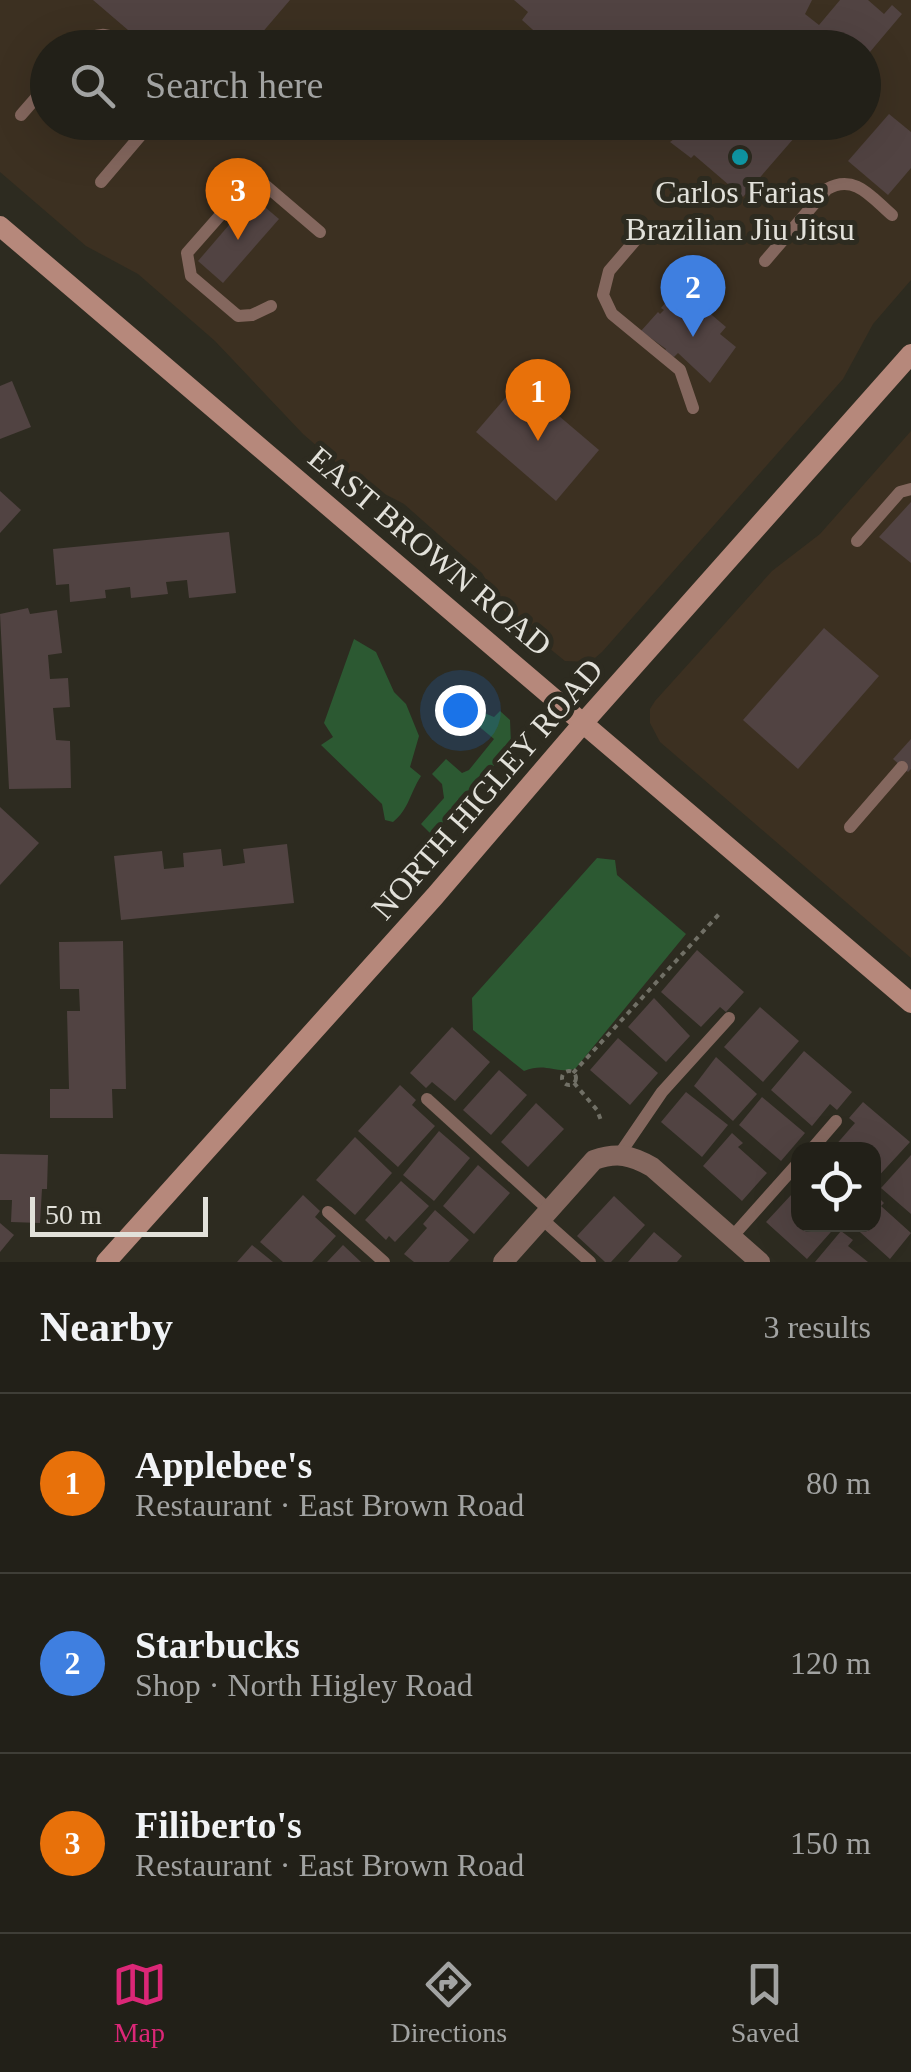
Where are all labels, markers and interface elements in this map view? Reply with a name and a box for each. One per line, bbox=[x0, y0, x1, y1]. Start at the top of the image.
search box bbox=[30, 30, 881, 140]
icon: search bbox=[65, 58, 120, 113]
text: Search here bbox=[145, 64, 323, 106]
marker: Carlos Farias Brazilian Jiu Jitsu bbox=[729, 146, 751, 168]
pin: 3 bbox=[206, 158, 270, 240]
place label: Carlos Farias Brazilian Jiu Jitsu bbox=[625, 174, 855, 247]
pin: 2 bbox=[660, 255, 726, 337]
pin: 1 bbox=[506, 358, 570, 441]
street label: EAST BROWN ROAD bbox=[302, 439, 558, 663]
street label: NORTH HIGLEY ROAD bbox=[364, 652, 610, 926]
your location bbox=[435, 685, 486, 736]
map controls bbox=[791, 1142, 881, 1232]
button: locate bbox=[791, 1142, 881, 1232]
scale bar bbox=[30, 1192, 208, 1236]
text: 50 m bbox=[45, 1199, 102, 1230]
text: Nearby bbox=[40, 1304, 173, 1350]
text: 3 results bbox=[763, 1309, 871, 1345]
text: Applebee's bbox=[135, 1444, 312, 1486]
text: 1 bbox=[65, 1465, 81, 1501]
text: 80 m bbox=[806, 1465, 871, 1501]
text: Restaurant · East Brown Road bbox=[135, 1487, 524, 1523]
text: Starbucks bbox=[135, 1624, 300, 1666]
text: 2 bbox=[65, 1645, 81, 1681]
text: 120 m bbox=[790, 1645, 871, 1681]
text: Shop · North Higley Road bbox=[135, 1667, 473, 1703]
text: Filiberto's bbox=[135, 1804, 302, 1846]
text: 3 bbox=[65, 1825, 81, 1861]
text: 150 m bbox=[790, 1825, 871, 1861]
text: Restaurant · East Brown Road bbox=[135, 1847, 524, 1883]
tab: Map bbox=[112, 1957, 167, 2049]
tab: Directions bbox=[390, 1957, 507, 2049]
tab: Saved bbox=[731, 1957, 799, 2049]

